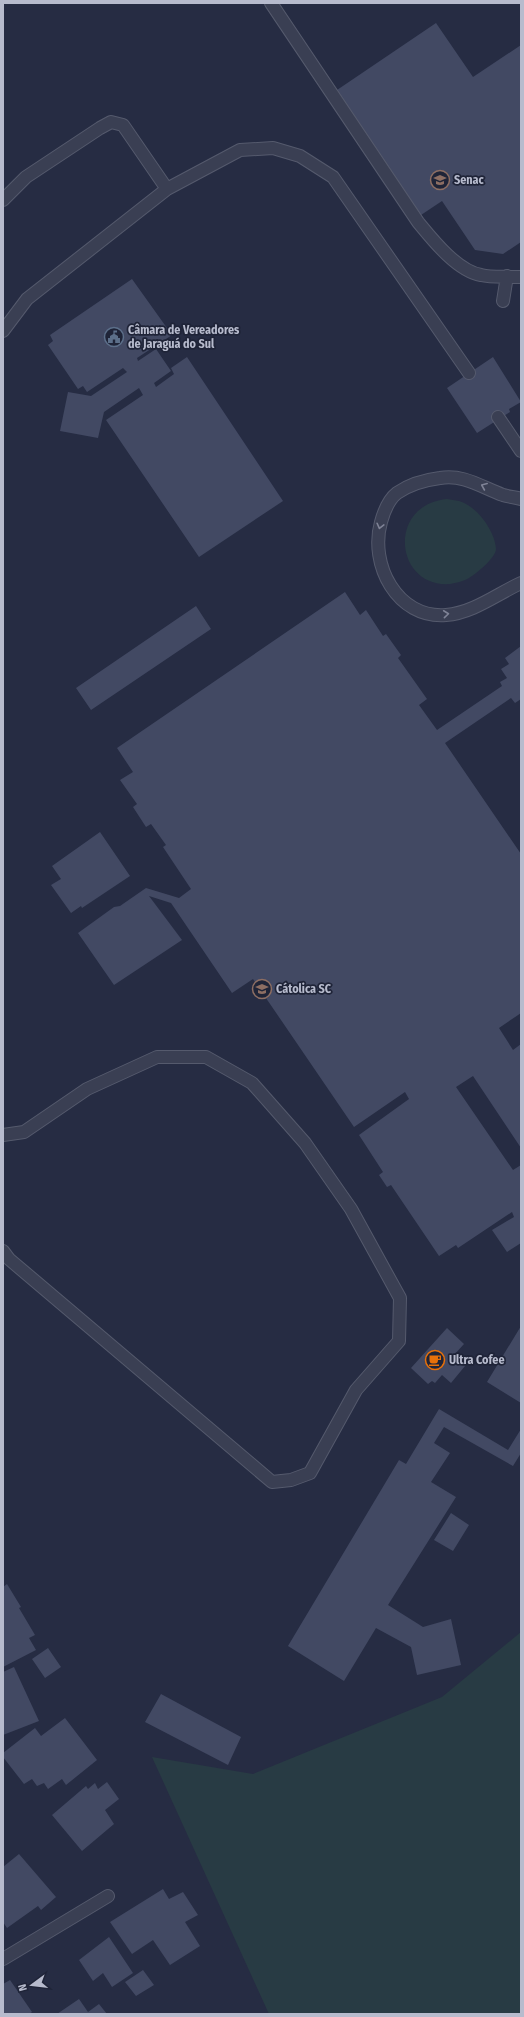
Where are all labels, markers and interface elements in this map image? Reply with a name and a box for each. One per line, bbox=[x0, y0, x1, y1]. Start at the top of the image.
school or university icon: Senac bbox=[429, 169, 451, 191]
place label: Senac bbox=[454, 173, 485, 187]
place label: Câmara de Vereadores de Jaraguá do Sul bbox=[128, 323, 240, 351]
public building icon: Câmara de Vereadores de Jaraguá do Sul bbox=[103, 326, 125, 348]
one-way arrow bbox=[481, 483, 489, 491]
one-way arrow bbox=[376, 522, 385, 529]
one-way arrow bbox=[443, 610, 450, 619]
school or university icon: Cátolica SC bbox=[251, 978, 273, 1000]
place label: Cátolica SC bbox=[276, 982, 332, 996]
cafe icon: Ultra Cofee bbox=[424, 1349, 446, 1371]
place label: Ultra Cofee bbox=[449, 1353, 505, 1367]
north arrow bbox=[12, 1965, 52, 2005]
text: N bbox=[16, 1983, 30, 1992]

